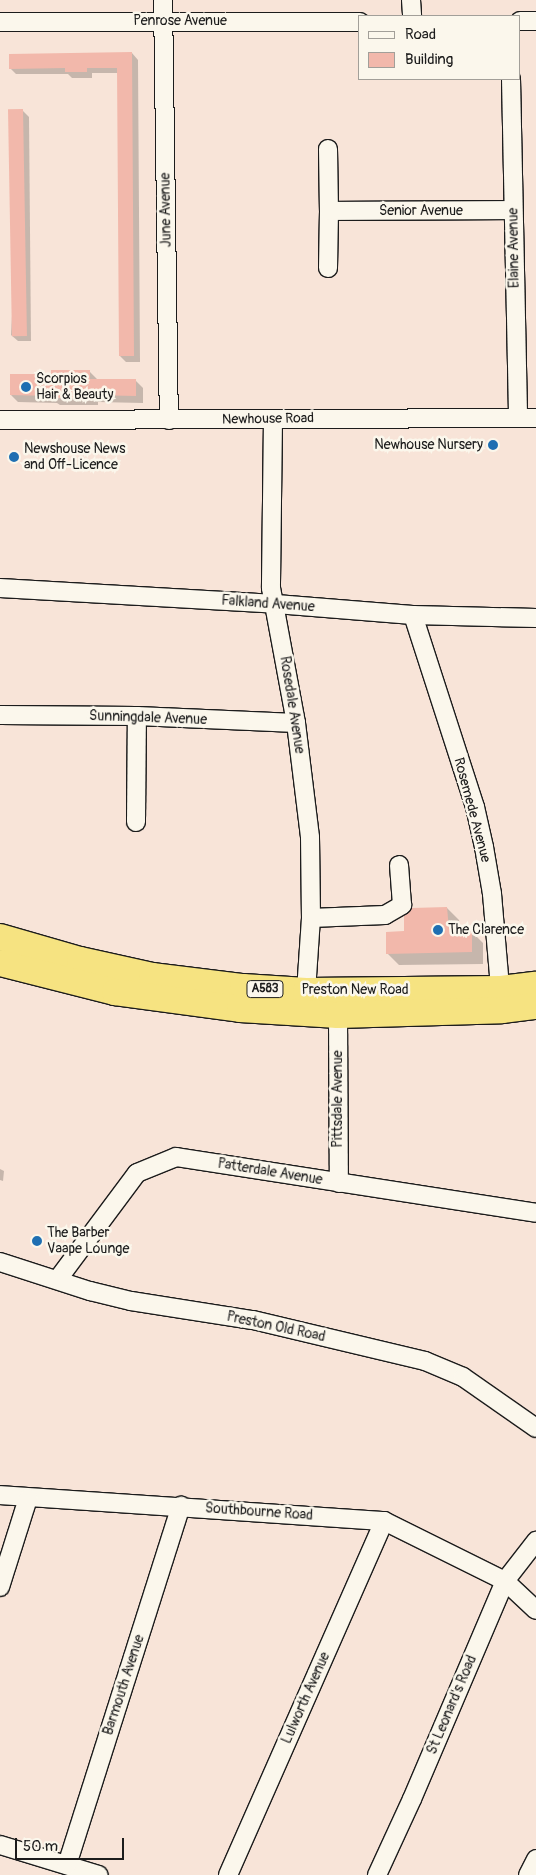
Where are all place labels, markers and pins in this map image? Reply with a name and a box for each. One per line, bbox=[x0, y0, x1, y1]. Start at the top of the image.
place label: Scorpios Hair & Beauty bbox=[36, 371, 113, 404]
marker: Scorpios Hair & Beauty bbox=[20, 381, 32, 393]
place label: Newhouse Nursery bbox=[374, 437, 483, 453]
marker: Newhouse Nursery bbox=[487, 439, 499, 451]
place label: Newshouse News and Off-Licence bbox=[24, 441, 125, 474]
marker: Newshouse News and Off-Licence bbox=[8, 451, 20, 463]
place label: The Clarence bbox=[448, 922, 524, 938]
marker: The Clarence bbox=[432, 924, 444, 936]
place label: The Barber Vaape Lounge bbox=[47, 1225, 129, 1258]
marker: The Barber Vaape Lounge bbox=[31, 1235, 43, 1247]

